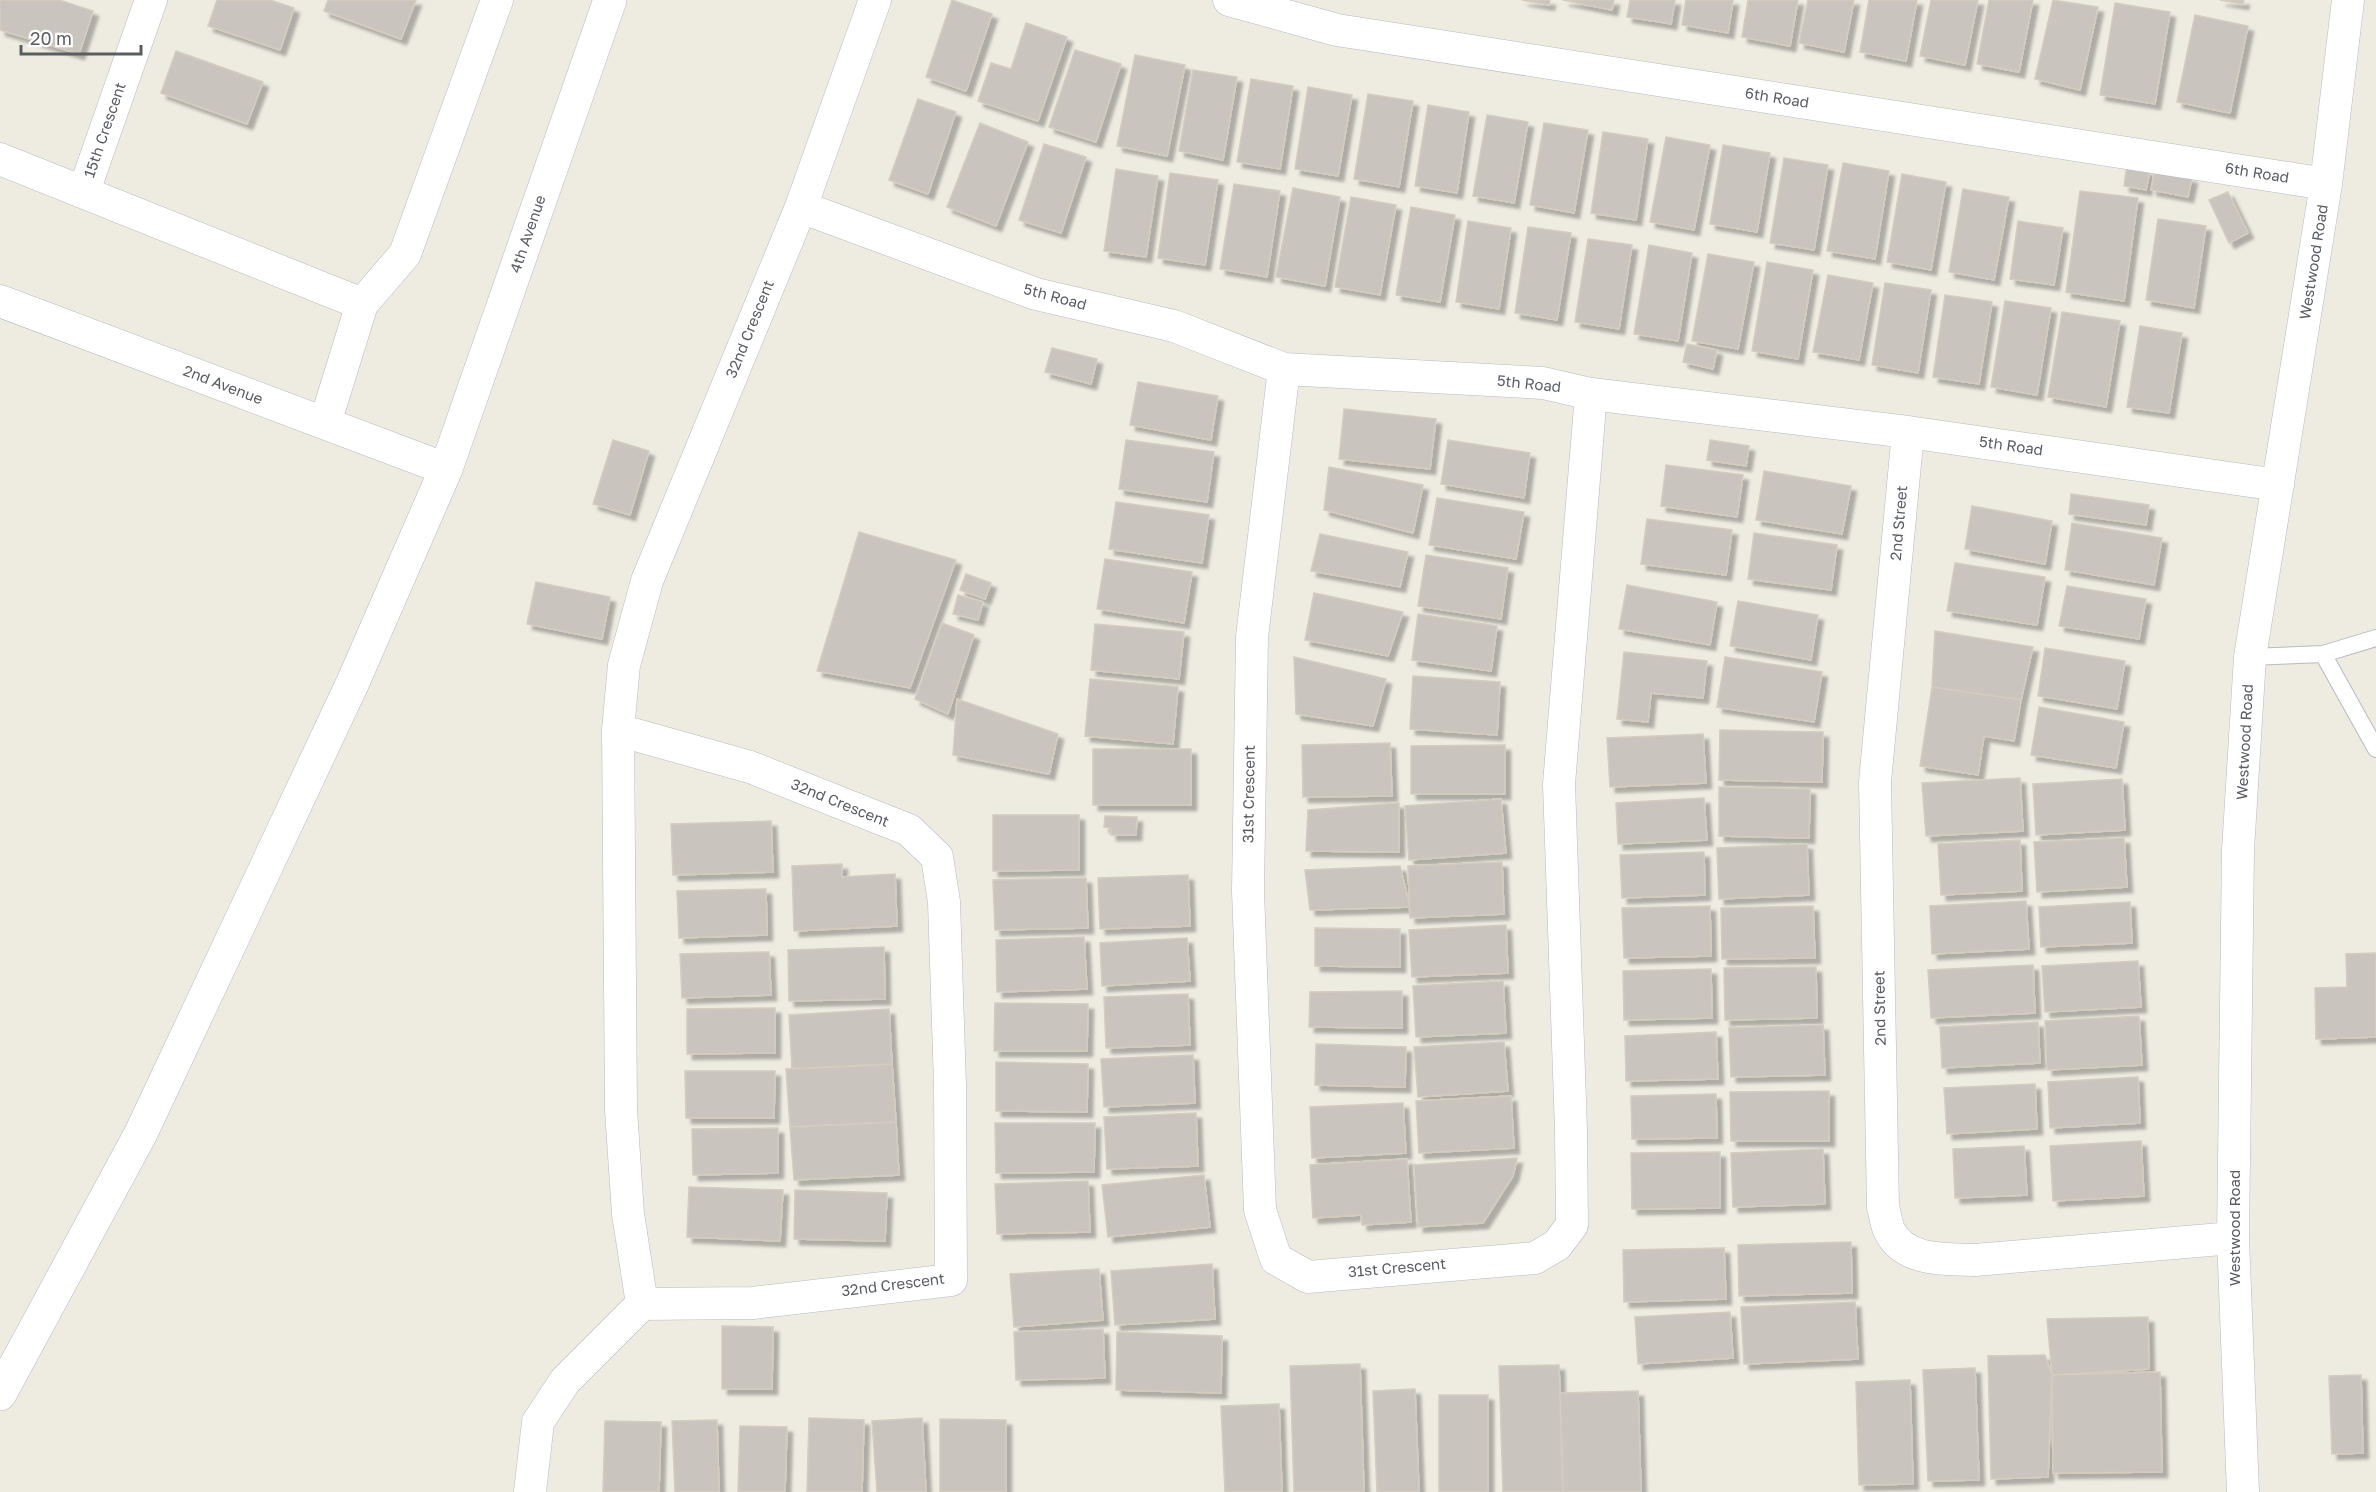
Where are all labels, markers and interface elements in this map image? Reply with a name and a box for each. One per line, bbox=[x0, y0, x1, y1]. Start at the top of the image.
scale bar bbox=[21, 18, 141, 56]
text: 20 m bbox=[30, 27, 72, 49]
street label: 15th Crescent bbox=[79, 80, 129, 180]
street label: 6th Road bbox=[1744, 83, 1811, 111]
street label: 6th Road bbox=[2224, 158, 2291, 186]
street label: 4th Avenue bbox=[505, 192, 549, 275]
street label: Westwood Road bbox=[2295, 203, 2331, 321]
street label: 32nd Crescent bbox=[721, 277, 777, 380]
street label: 5th Road bbox=[1022, 279, 1089, 313]
street label: 2nd Avenue bbox=[181, 361, 266, 408]
street label: 5th Road bbox=[1496, 371, 1562, 395]
street label: 5th Road bbox=[1978, 432, 2044, 458]
street label: 2nd Street bbox=[1886, 485, 1910, 561]
street label: Westwood Road bbox=[2232, 683, 2256, 801]
street label: 31st Crescent bbox=[1238, 745, 1258, 843]
street label: 32nd Crescent bbox=[789, 774, 892, 830]
street label: 2nd Street bbox=[1869, 970, 1889, 1046]
street label: Westwood Road bbox=[2225, 1170, 2243, 1286]
street label: 31st Crescent bbox=[1347, 1254, 1447, 1280]
street label: 32nd Crescent bbox=[840, 1269, 946, 1299]

